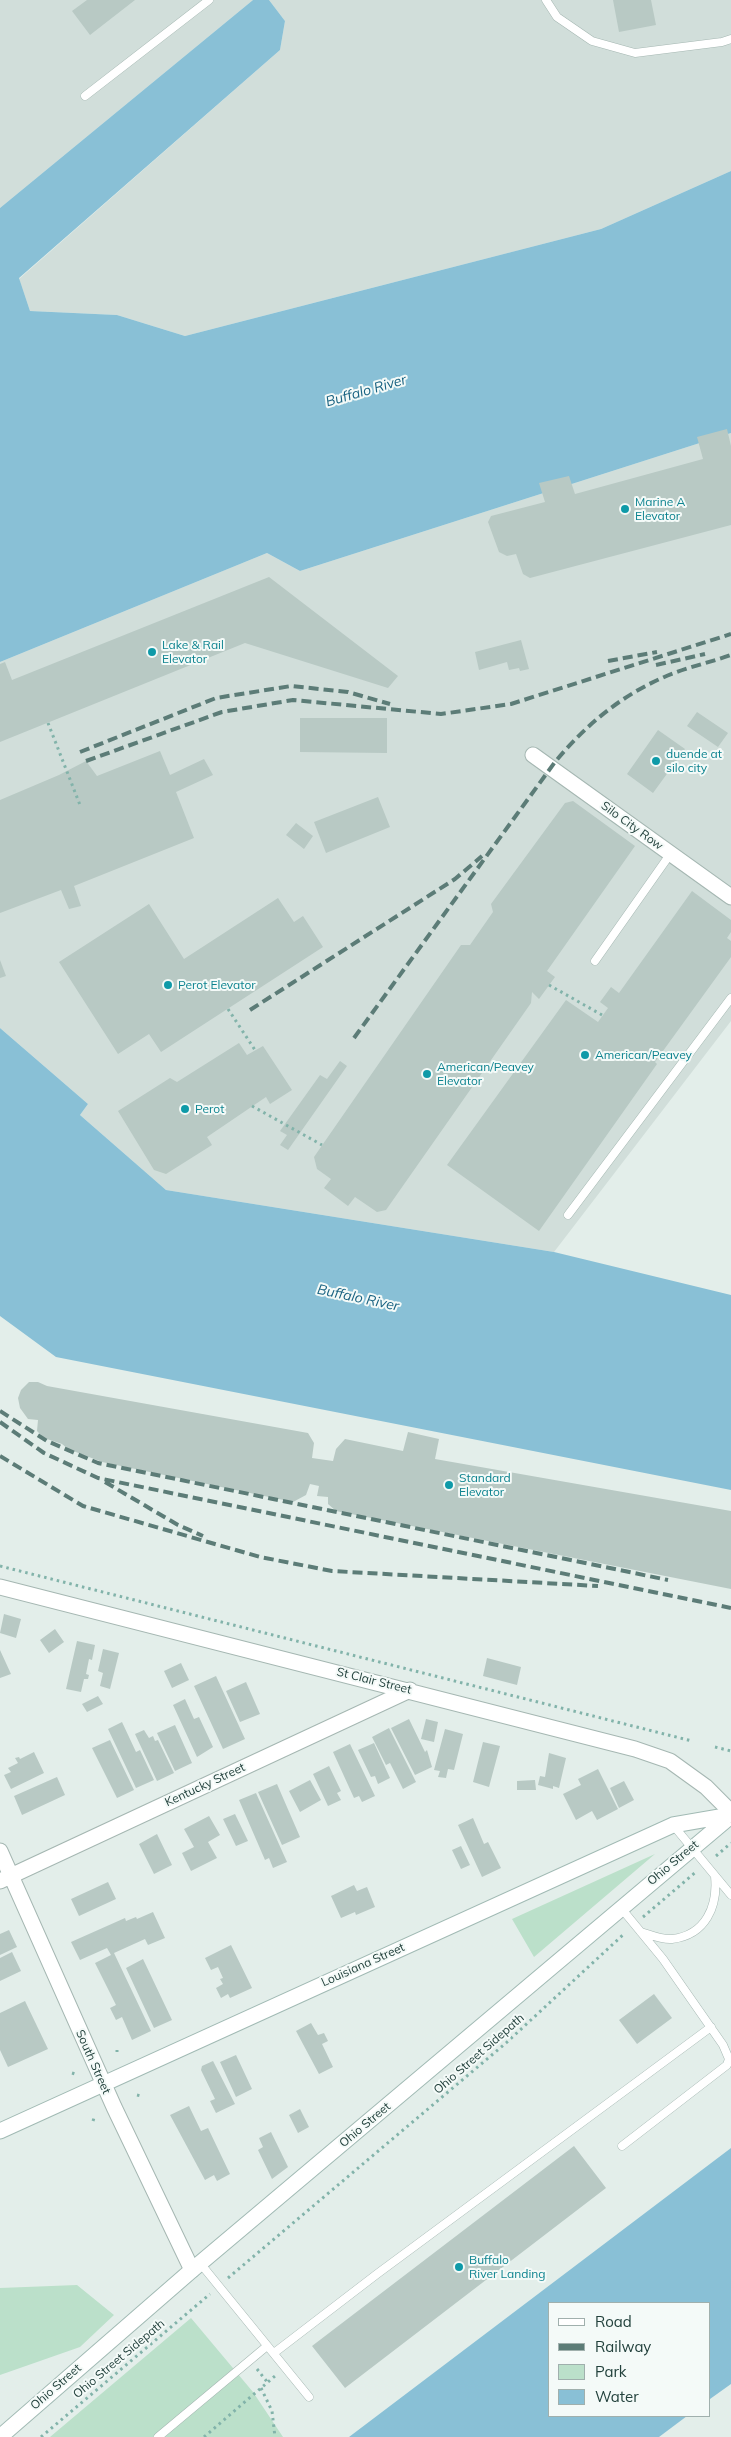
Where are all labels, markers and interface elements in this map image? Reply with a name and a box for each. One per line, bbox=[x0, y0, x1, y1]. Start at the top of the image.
water label: Buffalo River bbox=[324, 371, 408, 411]
place label: Marine A Elevator bbox=[635, 495, 685, 523]
marker: Marine A Elevator bbox=[619, 503, 631, 515]
place label: Lake & Rail Elevator bbox=[162, 638, 224, 666]
marker: Lake & Rail Elevator bbox=[146, 646, 158, 658]
place label: duende at silo city bbox=[666, 747, 722, 775]
marker: duende at silo city bbox=[650, 755, 662, 767]
street label: Silo City Row bbox=[598, 799, 666, 853]
place label: Perot Elevator bbox=[178, 978, 256, 992]
marker: Perot Elevator bbox=[162, 979, 174, 991]
place label: American/Peavey bbox=[595, 1048, 692, 1062]
marker: American/Peavey bbox=[579, 1049, 591, 1061]
place label: American/Peavey Elevator bbox=[437, 1060, 534, 1088]
marker: American/Peavey Elevator bbox=[421, 1068, 433, 1080]
place label: Perot bbox=[195, 1102, 224, 1116]
marker: Perot bbox=[179, 1103, 191, 1115]
water label: Buffalo River bbox=[316, 1281, 400, 1315]
place label: Standard Elevator bbox=[459, 1471, 511, 1499]
marker: Standard Elevator bbox=[443, 1479, 455, 1491]
street label: St Clair Street bbox=[335, 1665, 413, 1697]
street label: Kentucky Street bbox=[163, 1760, 247, 1810]
street label: Ohio Street bbox=[645, 1837, 701, 1889]
street label: Louisiana Street bbox=[319, 1940, 407, 1990]
street label: Ohio Street Sidepath bbox=[431, 2011, 527, 2097]
street label: South Street bbox=[72, 2028, 114, 2096]
street label: Ohio Street bbox=[337, 2099, 393, 2151]
place label: Buffalo River Landing bbox=[469, 2253, 546, 2281]
marker: Buffalo River Landing bbox=[453, 2261, 465, 2273]
legend bbox=[548, 2302, 711, 2417]
text: Road bbox=[595, 2312, 632, 2331]
street label: Ohio Street Sidepath bbox=[70, 2316, 168, 2402]
text: Railway bbox=[595, 2337, 651, 2356]
street label: Ohio Street bbox=[28, 2361, 84, 2413]
text: Park bbox=[595, 2362, 627, 2381]
text: Water bbox=[595, 2387, 639, 2406]

